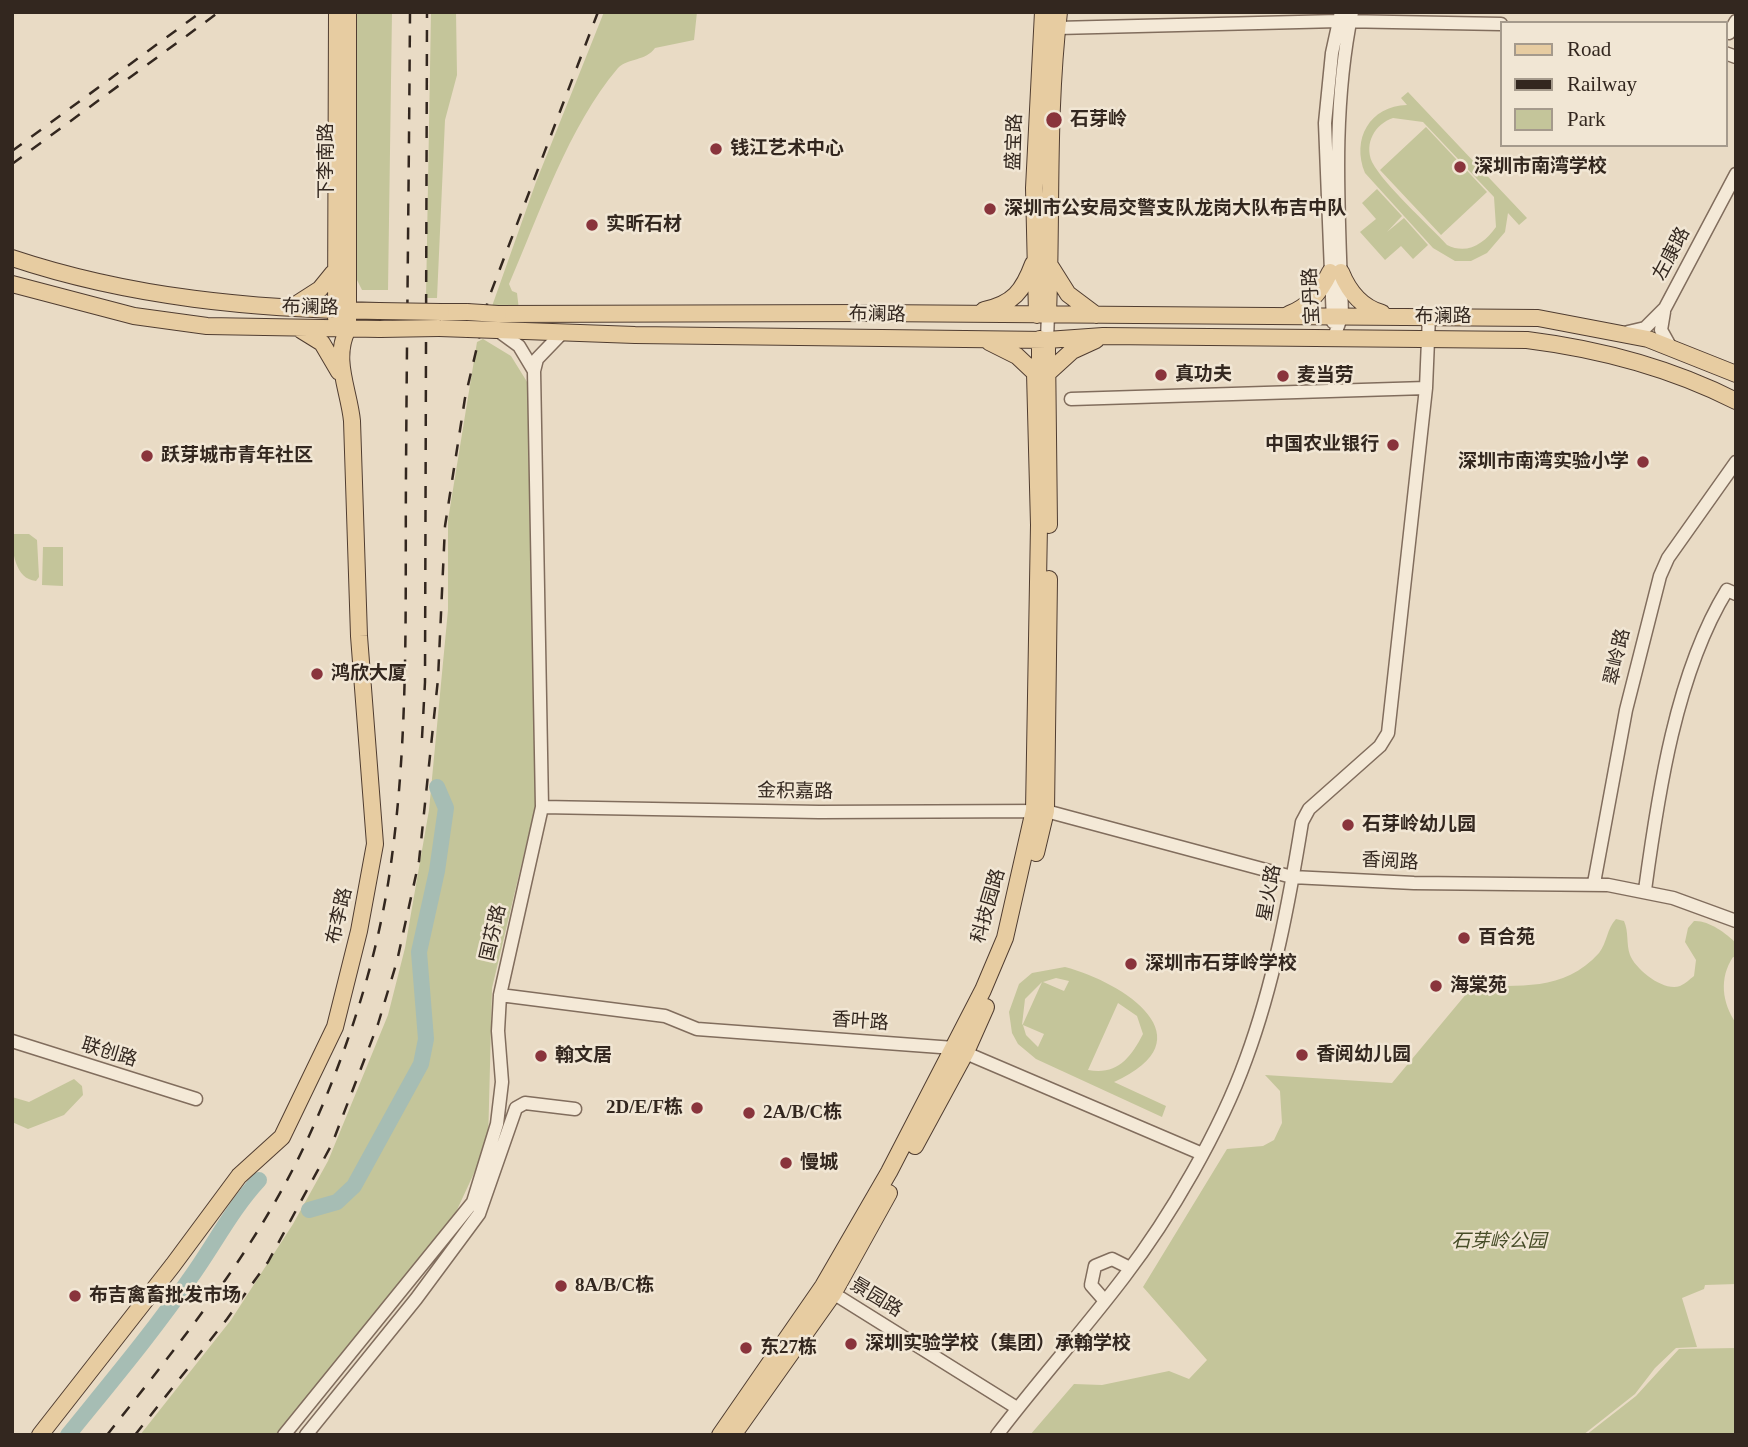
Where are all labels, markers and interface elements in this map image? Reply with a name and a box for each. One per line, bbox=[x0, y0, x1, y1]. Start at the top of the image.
legend bbox=[1500, 21, 1727, 147]
text: Road bbox=[1567, 37, 1611, 61]
text: Railway bbox=[1567, 72, 1637, 96]
text: Park bbox=[1567, 107, 1606, 131]
place label: 石芽岭 bbox=[1070, 109, 1127, 131]
marker: 石芽岭 bbox=[1044, 110, 1064, 130]
street label: 盛宝路 bbox=[1003, 113, 1027, 171]
street label: 下李南路 bbox=[316, 123, 338, 199]
place label: 钱江艺术中心 bbox=[730, 138, 844, 160]
marker: 钱江艺术中心 bbox=[708, 141, 724, 157]
place label: 深圳市南湾学校 bbox=[1474, 156, 1607, 178]
marker: 深圳市南湾学校 bbox=[1452, 159, 1468, 175]
place label: 深圳市公安局交警支队龙岗大队布吉中队 bbox=[1004, 198, 1346, 220]
marker: 深圳市公安局交警支队龙岗大队布吉中队 bbox=[982, 201, 998, 217]
place label: 实昕石材 bbox=[606, 214, 682, 236]
marker: 实昕石材 bbox=[584, 217, 600, 233]
street label: 左康路 bbox=[1649, 223, 1695, 285]
street label: 宝丹路 bbox=[1299, 267, 1325, 325]
street label: 布澜路 bbox=[281, 296, 339, 320]
street label: 布澜路 bbox=[848, 303, 906, 327]
street label: 布澜路 bbox=[1415, 306, 1471, 328]
place label: 真功夫 bbox=[1175, 364, 1232, 386]
place label: 麦当劳 bbox=[1297, 365, 1354, 387]
marker: 真功夫 bbox=[1153, 367, 1169, 383]
marker: 麦当劳 bbox=[1275, 368, 1291, 384]
place label: 中国农业银行 bbox=[1265, 434, 1379, 456]
marker: 中国农业银行 bbox=[1385, 437, 1401, 453]
place label: 跃芽城市青年社区 bbox=[161, 445, 313, 467]
marker: 跃芽城市青年社区 bbox=[139, 448, 155, 464]
place label: 深圳市南湾实验小学 bbox=[1458, 451, 1629, 473]
marker: 深圳市南湾实验小学 bbox=[1635, 454, 1651, 470]
street label: 翠岭路 bbox=[1600, 627, 1636, 687]
place label: 鸿欣大厦 bbox=[331, 663, 407, 685]
marker: 鸿欣大厦 bbox=[309, 666, 325, 682]
street label: 金积嘉路 bbox=[757, 780, 833, 804]
place label: 石芽岭幼儿园 bbox=[1362, 814, 1476, 836]
marker: 石芽岭幼儿园 bbox=[1340, 817, 1356, 833]
street label: 香阅路 bbox=[1361, 849, 1419, 875]
street label: 星火路 bbox=[1254, 863, 1286, 923]
street label: 科技园路 bbox=[968, 866, 1010, 946]
street label: 布李路 bbox=[322, 886, 358, 946]
street label: 国芬路 bbox=[476, 903, 512, 963]
place label: 百合苑 bbox=[1478, 927, 1535, 949]
marker: 百合苑 bbox=[1456, 930, 1472, 946]
place label: 深圳市石芽岭学校 bbox=[1145, 953, 1297, 975]
marker: 深圳市石芽岭学校 bbox=[1123, 956, 1139, 972]
place label: 海棠苑 bbox=[1450, 975, 1507, 997]
marker: 海棠苑 bbox=[1428, 978, 1444, 994]
street label: 香叶路 bbox=[831, 1009, 889, 1035]
street label: 联创路 bbox=[78, 1034, 140, 1072]
place label: 香阅幼儿园 bbox=[1316, 1044, 1411, 1066]
place label: 翰文居 bbox=[555, 1045, 612, 1067]
marker: 香阅幼儿园 bbox=[1294, 1047, 1310, 1063]
marker: 翰文居 bbox=[533, 1048, 549, 1064]
place label: 2D/E/F栋 bbox=[606, 1097, 683, 1119]
marker: 2D/E/F栋 bbox=[689, 1100, 705, 1116]
place label: 2A/B/C栋 bbox=[763, 1102, 842, 1124]
marker: 2A/B/C栋 bbox=[741, 1105, 757, 1121]
place label: 慢城 bbox=[800, 1152, 838, 1174]
marker: 慢城 bbox=[778, 1155, 794, 1171]
park label: 石芽岭公园 bbox=[1452, 1231, 1546, 1253]
street label: 景园路 bbox=[846, 1274, 906, 1322]
place label: 8A/B/C栋 bbox=[575, 1275, 654, 1297]
marker: 8A/B/C栋 bbox=[553, 1278, 569, 1294]
place label: 布吉禽畜批发市场 bbox=[89, 1285, 241, 1307]
marker: 布吉禽畜批发市场 bbox=[67, 1288, 83, 1304]
place label: 深圳实验学校（集团）承翰学校 bbox=[865, 1333, 1131, 1355]
marker: 深圳实验学校（集团）承翰学校 bbox=[843, 1336, 859, 1352]
place label: 东27栋 bbox=[760, 1337, 817, 1359]
marker: 东27栋 bbox=[738, 1340, 754, 1356]

